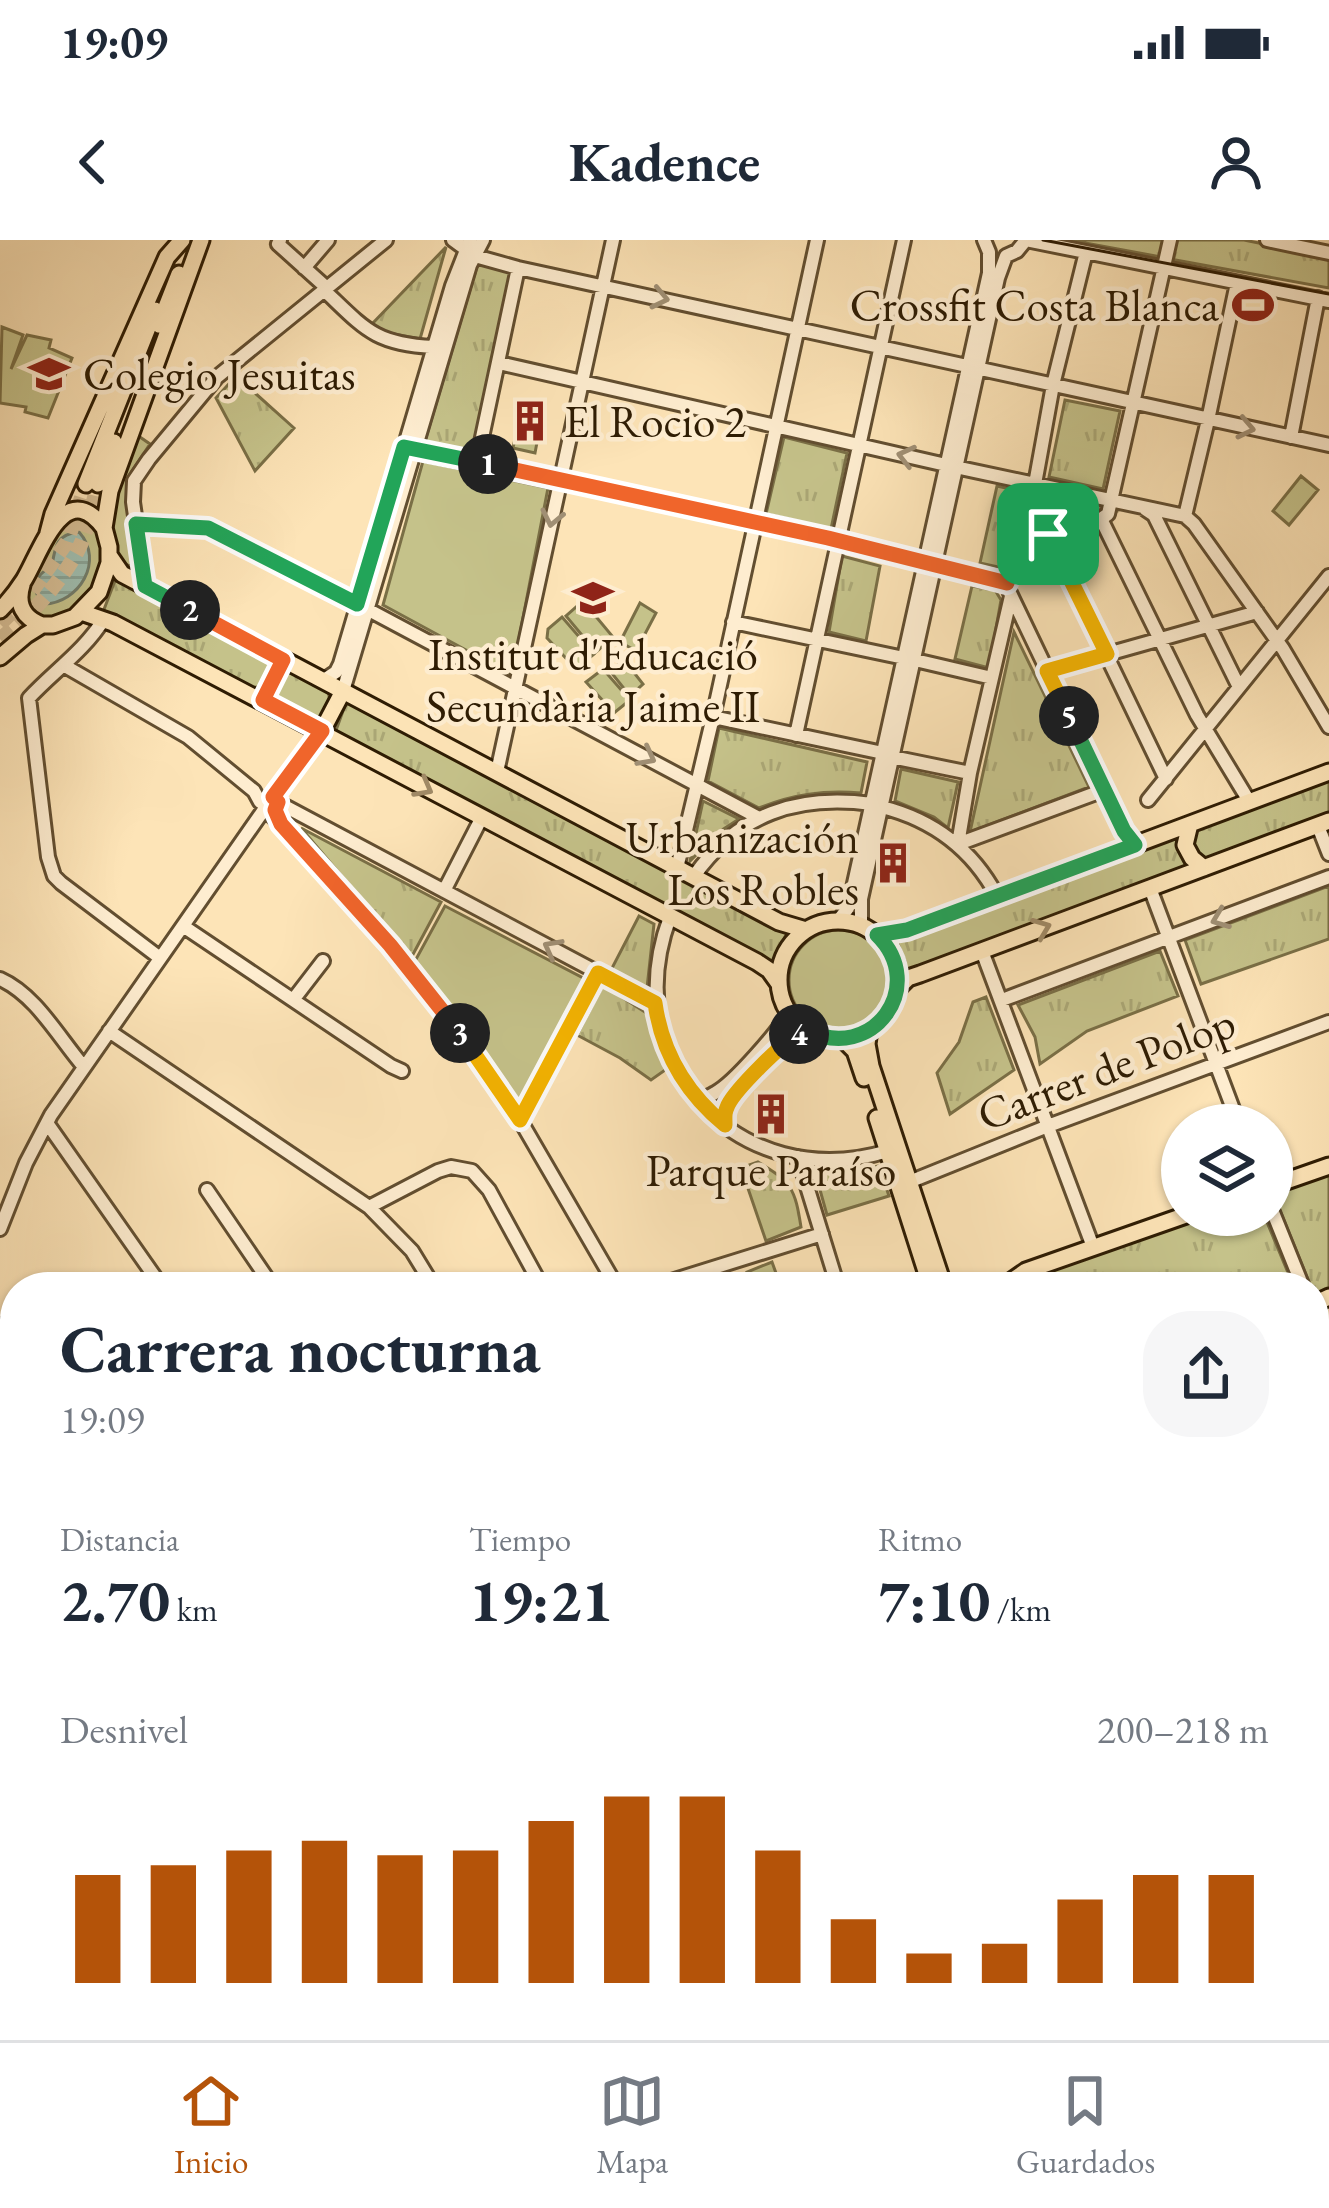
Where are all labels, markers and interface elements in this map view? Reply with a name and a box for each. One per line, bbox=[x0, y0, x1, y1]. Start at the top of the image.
text: 19:09 bbox=[60, 13, 168, 71]
text: Kadence bbox=[569, 127, 760, 197]
icon: back bbox=[60, 129, 126, 195]
icon: person bbox=[1203, 129, 1269, 195]
place label: Crossfit Costa Blanca bbox=[850, 276, 1219, 334]
sports icon: Crossfit Costa Blanca bbox=[1230, 282, 1276, 328]
one-way arrow bbox=[649, 285, 669, 310]
place label: Colegio Jesuitas bbox=[83, 345, 356, 403]
school or university icon: Colegio Jesuitas bbox=[26, 351, 72, 397]
place label: El Rocio 2 bbox=[564, 392, 746, 450]
building icon: El Rocio 2 bbox=[507, 398, 553, 444]
one-way arrow bbox=[1235, 414, 1255, 440]
pin: 1 bbox=[458, 434, 518, 494]
text: 1 bbox=[479, 442, 497, 485]
one-way arrow bbox=[897, 445, 917, 470]
pin bbox=[997, 483, 1099, 585]
icon: arrive bbox=[1015, 501, 1081, 567]
one-way arrow bbox=[541, 508, 566, 528]
school or university icon: Institut d'Educació Secundària Jaime II bbox=[570, 575, 616, 621]
pin: 2 bbox=[160, 580, 220, 640]
text: 2 bbox=[181, 588, 199, 631]
place label: Institut d'Educació Secundària Jaime II bbox=[426, 625, 760, 735]
pin: 5 bbox=[1039, 686, 1099, 746]
text: 5 bbox=[1060, 694, 1078, 737]
one-way arrow bbox=[634, 743, 656, 766]
one-way arrow bbox=[411, 774, 433, 797]
place label: Urbanización Los Robles bbox=[625, 808, 859, 918]
building icon: Urbanización Los Robles bbox=[870, 840, 916, 886]
one-way arrow bbox=[1210, 904, 1231, 929]
one-way arrow bbox=[1031, 918, 1052, 942]
one-way arrow bbox=[543, 939, 564, 962]
street label: Carrer de Polop bbox=[969, 992, 1243, 1144]
pin: 3 bbox=[430, 1003, 490, 1063]
pin: 4 bbox=[769, 1004, 829, 1064]
text: 3 bbox=[451, 1011, 469, 1054]
text: 4 bbox=[790, 1012, 808, 1055]
building icon: Parque Paraíso bbox=[748, 1091, 794, 1137]
map controls bbox=[1161, 1104, 1293, 1236]
button: layers bbox=[1161, 1104, 1293, 1236]
place label: Parque Paraíso bbox=[646, 1141, 896, 1199]
text: Carrera nocturna bbox=[60, 1306, 541, 1392]
button: share bbox=[1143, 1311, 1269, 1437]
text: 19:09 bbox=[60, 1394, 145, 1445]
text: Distancia bbox=[60, 1518, 179, 1561]
text: Tiempo bbox=[469, 1518, 571, 1561]
text: Ritmo bbox=[878, 1518, 962, 1561]
text: 2.70 bbox=[60, 1561, 170, 1639]
text: 19:21 bbox=[469, 1561, 613, 1639]
text: 7:10 bbox=[878, 1561, 990, 1639]
text: km bbox=[170, 1588, 218, 1631]
text: /km bbox=[990, 1588, 1051, 1631]
text: Desnivel bbox=[60, 1704, 188, 1755]
text: 200–218 m bbox=[1097, 1704, 1269, 1755]
tab: Inicio bbox=[174, 2068, 248, 2183]
tab: Mapa bbox=[596, 2068, 668, 2183]
tab: Guardados bbox=[1016, 2068, 1155, 2183]

